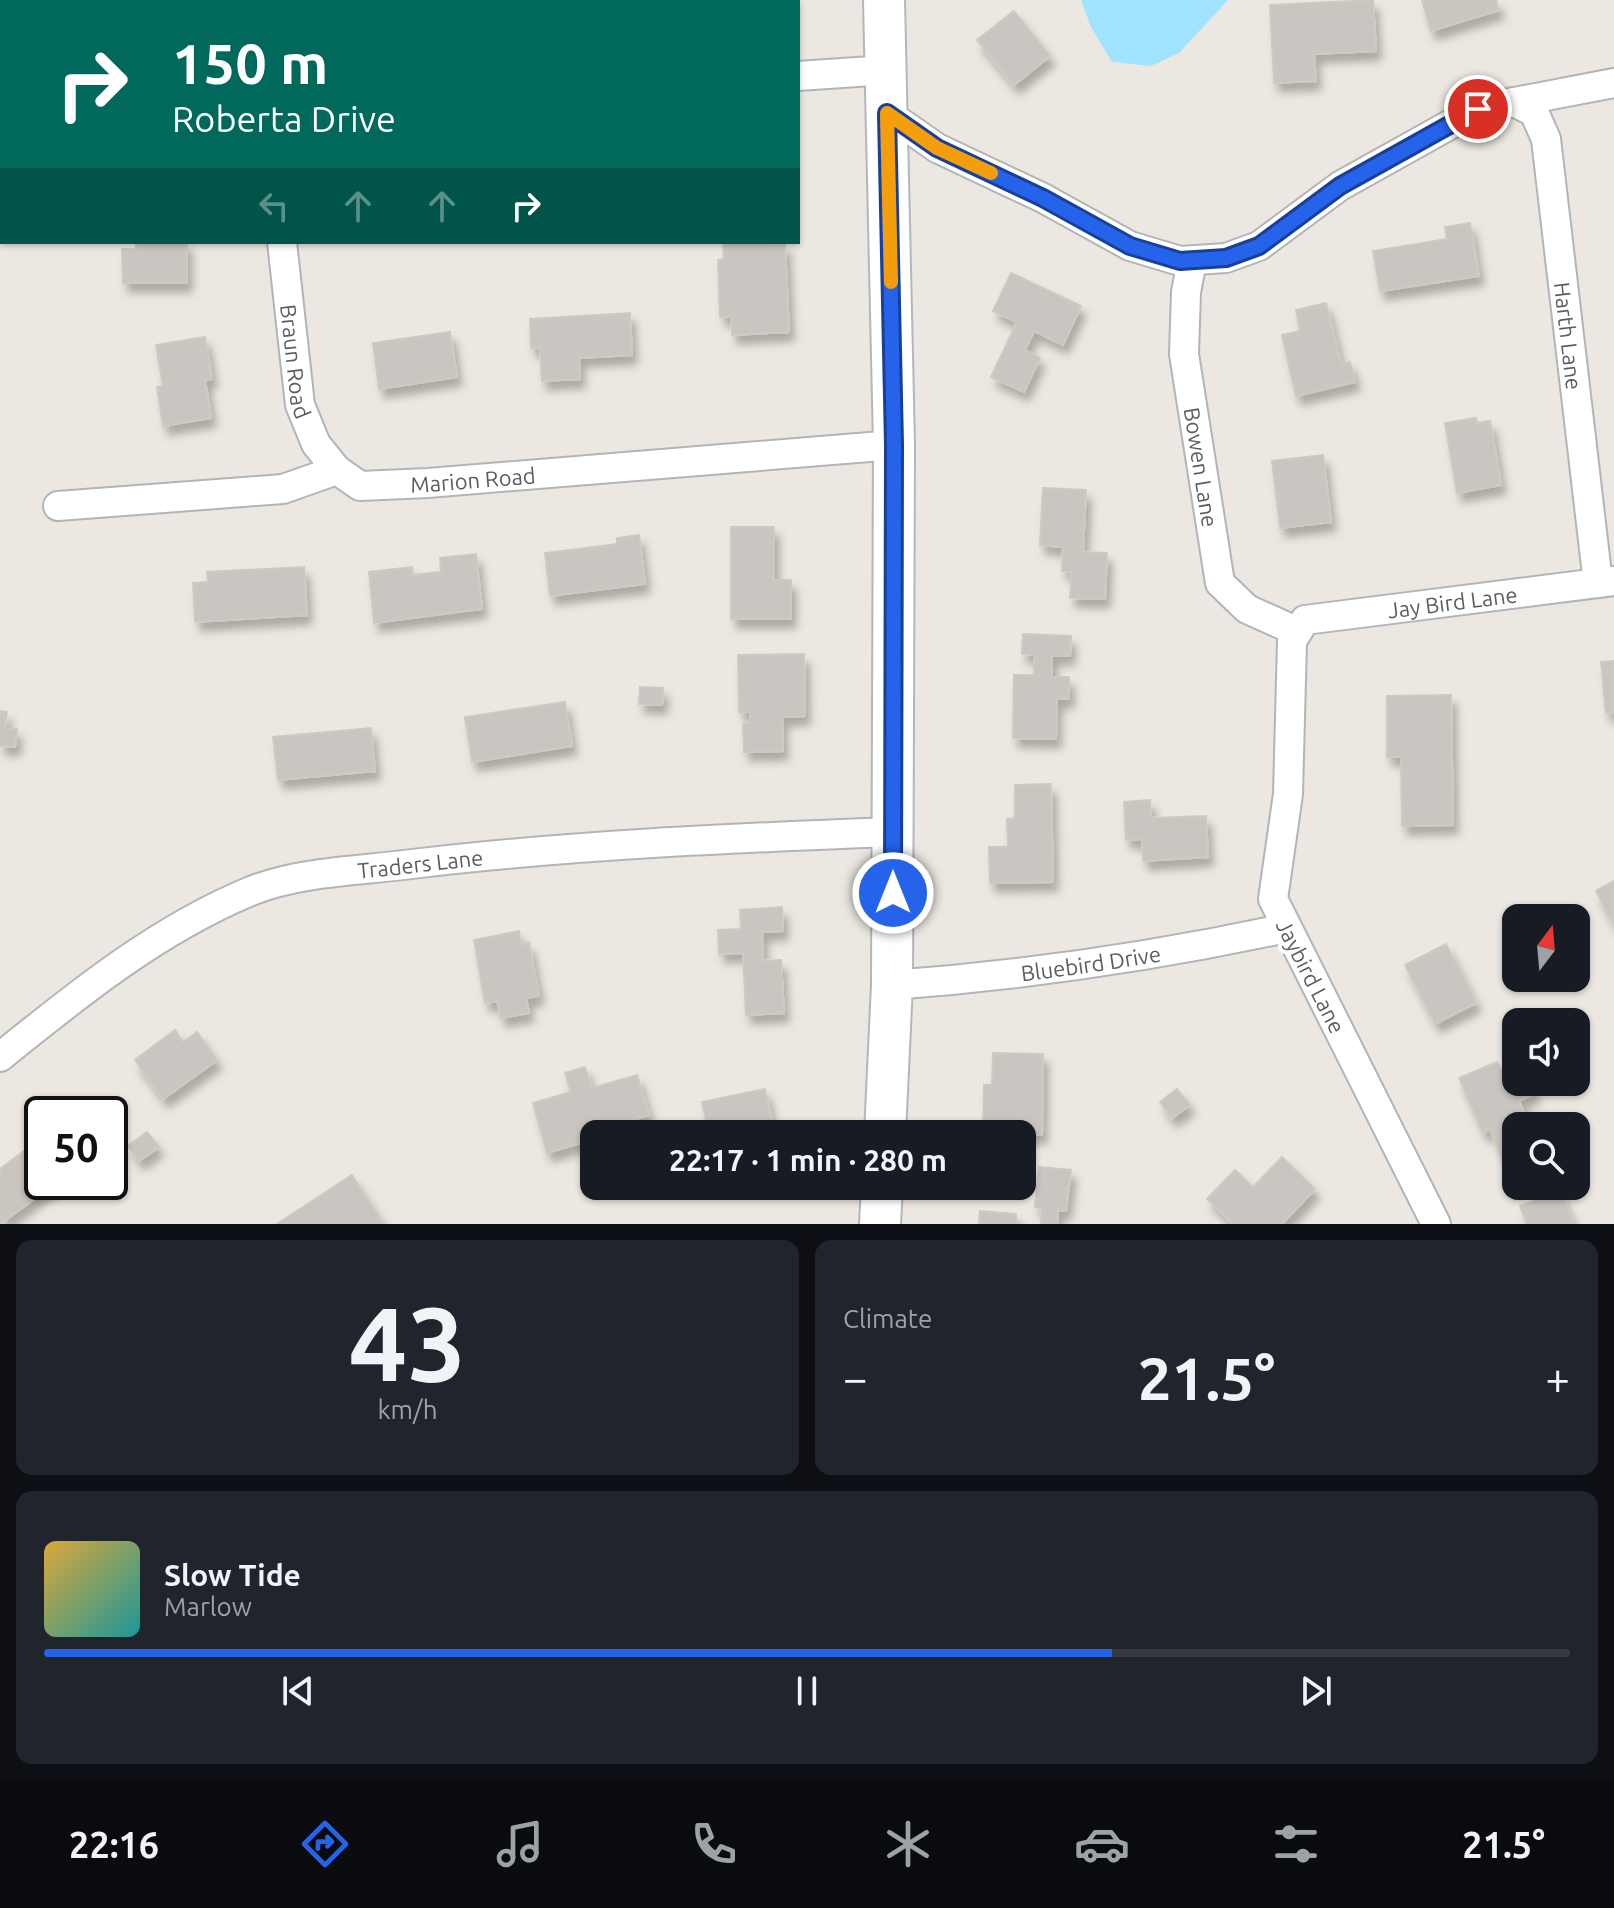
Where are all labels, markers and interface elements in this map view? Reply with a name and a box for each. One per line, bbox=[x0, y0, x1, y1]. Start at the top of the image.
icon: right bbox=[40, 32, 144, 136]
text: 150 m bbox=[172, 32, 328, 95]
pin bbox=[1444, 75, 1512, 143]
icon: arrive bbox=[1456, 87, 1500, 131]
text: Roberta Drive bbox=[172, 98, 396, 139]
icon: left bbox=[252, 184, 296, 228]
icon: ahead bbox=[336, 184, 380, 228]
icon: ahead bbox=[420, 184, 464, 228]
icon: right bbox=[504, 184, 548, 228]
street label: Harth Lane bbox=[1550, 280, 1588, 391]
street label: Braun Road bbox=[276, 303, 317, 422]
street label: Bowen Lane bbox=[1180, 405, 1224, 529]
street label: Marion Road bbox=[410, 462, 536, 496]
street label: Jay Bird Lane bbox=[1386, 581, 1519, 622]
street label: Traders Lane bbox=[356, 844, 484, 882]
position arrow bbox=[851, 851, 935, 935]
north arrow bbox=[1502, 904, 1590, 992]
map controls bbox=[1502, 904, 1590, 1200]
street label: Jaybird Lane bbox=[1272, 915, 1350, 1037]
street label: Bluebird Drive bbox=[1019, 940, 1163, 985]
button: sound bbox=[1502, 1008, 1590, 1096]
speed limit sign: 50 bbox=[24, 1096, 128, 1200]
button: search bbox=[1502, 1112, 1590, 1200]
text: 22:17 · 1 min · 280 m bbox=[669, 1143, 947, 1177]
text: 43 bbox=[349, 1284, 466, 1401]
text: Climate bbox=[843, 1304, 932, 1333]
text: 21.5° bbox=[1138, 1344, 1275, 1411]
text: − bbox=[843, 1353, 868, 1402]
text: + bbox=[1545, 1353, 1570, 1402]
text: km/h bbox=[377, 1395, 438, 1424]
text: Slow Tide bbox=[164, 1558, 301, 1592]
text: Marlow bbox=[164, 1592, 252, 1621]
icon: previous bbox=[276, 1669, 320, 1713]
icon: pause bbox=[785, 1669, 829, 1713]
icon: next bbox=[1294, 1669, 1338, 1713]
icon: directions bbox=[297, 1816, 353, 1872]
icon: music bbox=[492, 1816, 548, 1872]
icon: phone bbox=[686, 1816, 742, 1872]
icon: climate bbox=[880, 1816, 936, 1872]
icon: car bbox=[1074, 1816, 1130, 1872]
icon: filters bbox=[1268, 1816, 1324, 1872]
text: 22:16 bbox=[69, 1824, 159, 1865]
text: 21.5° bbox=[1462, 1824, 1545, 1865]

